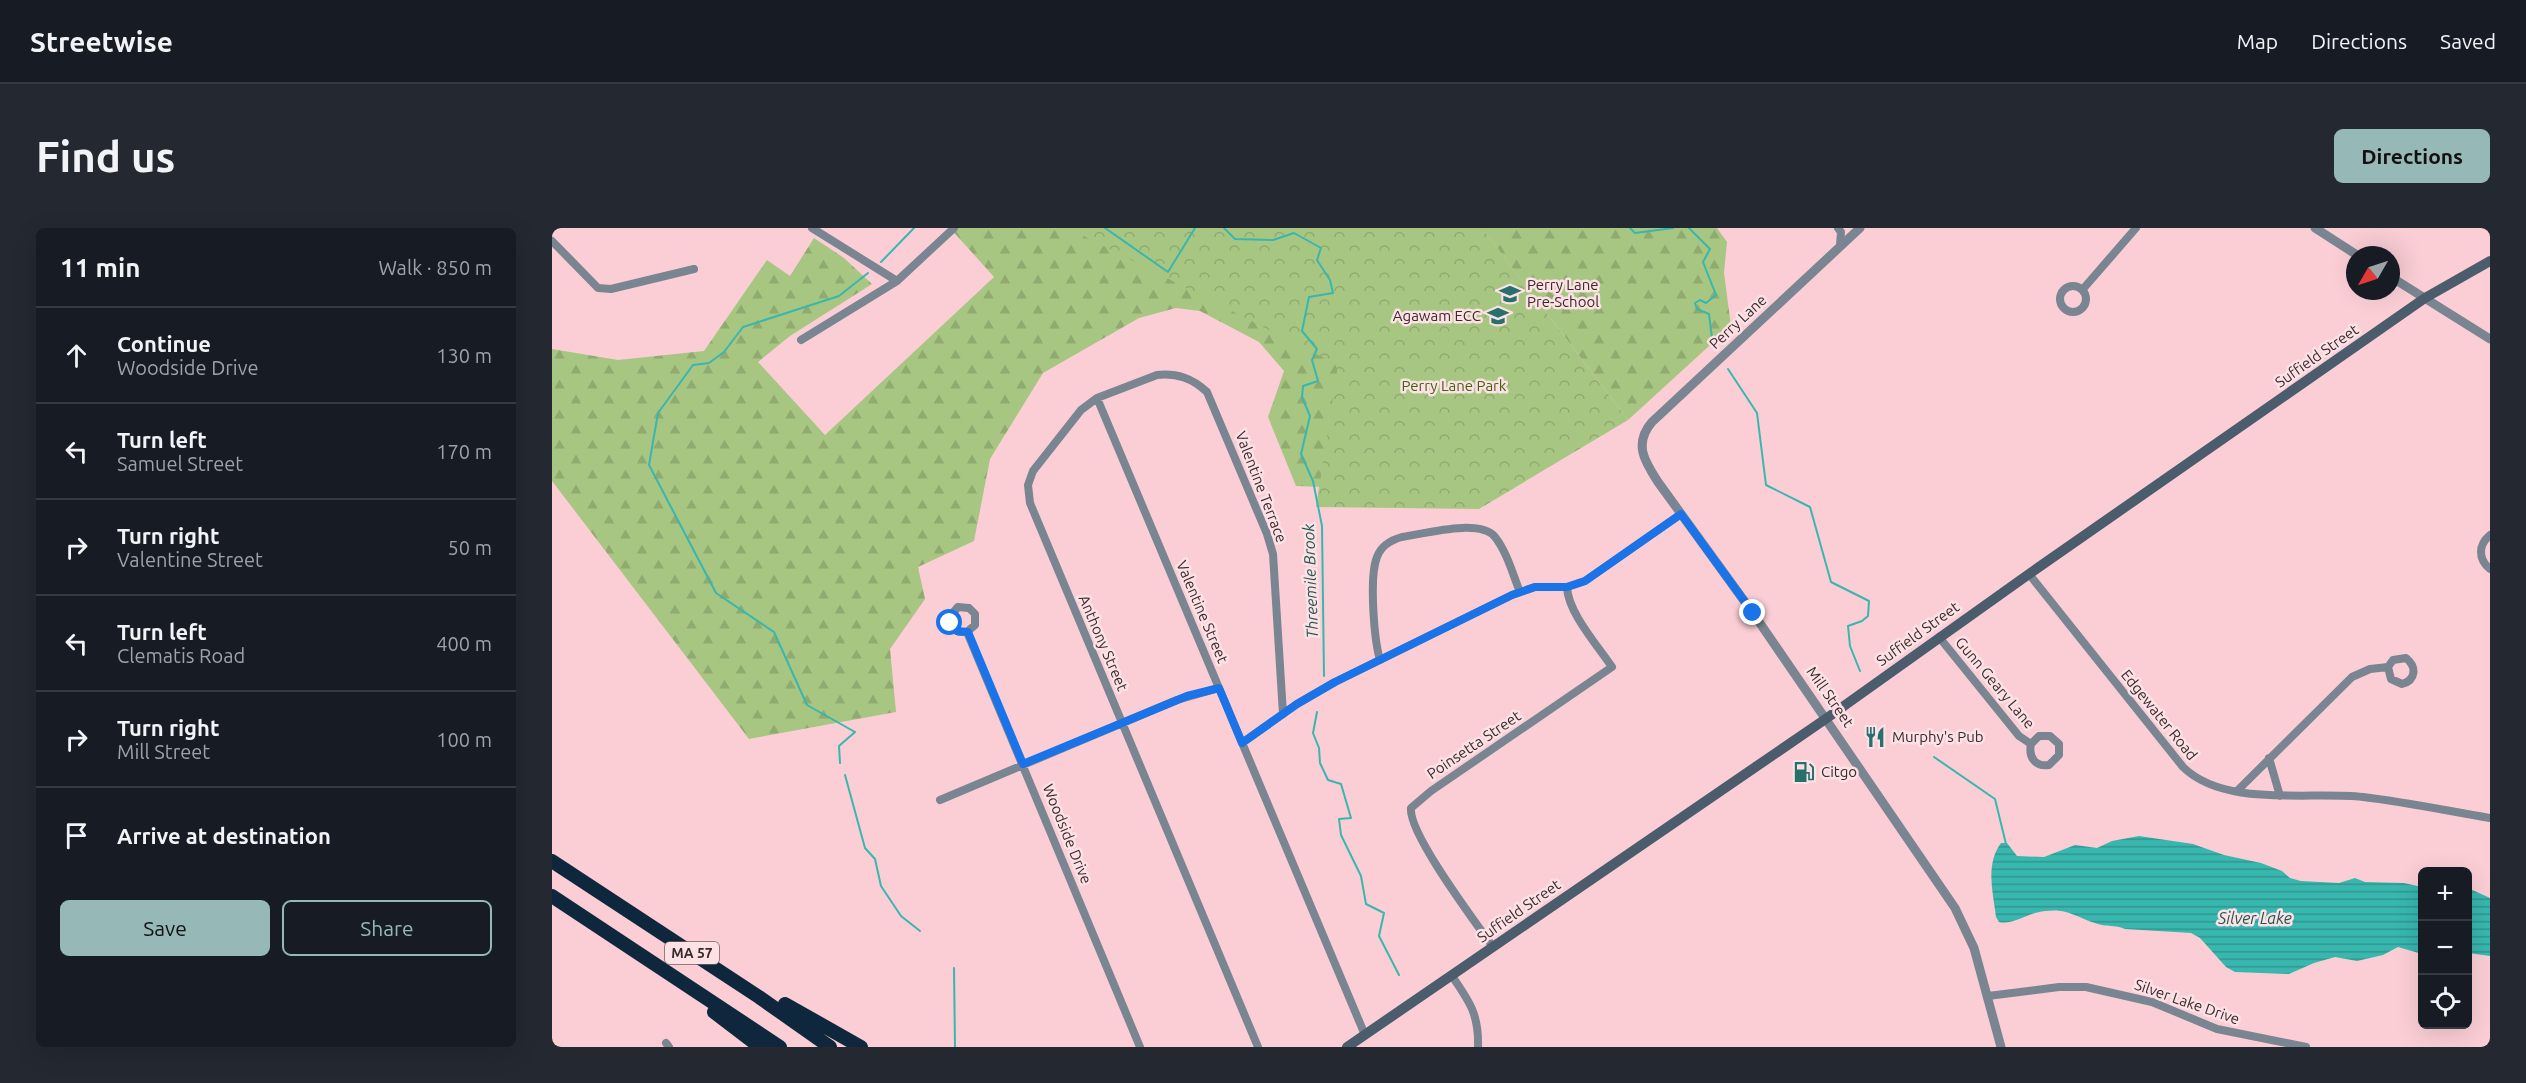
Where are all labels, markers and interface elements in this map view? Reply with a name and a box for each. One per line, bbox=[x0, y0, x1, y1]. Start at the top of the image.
text: Streetwise bbox=[30, 26, 173, 57]
text: Map bbox=[2237, 29, 2278, 53]
text: Directions bbox=[2311, 29, 2407, 53]
text: Saved bbox=[2440, 29, 2496, 53]
button: Directions bbox=[2334, 129, 2490, 183]
text: Find us bbox=[36, 133, 175, 180]
north arrow bbox=[2346, 246, 2400, 300]
text: 11 min bbox=[60, 253, 140, 282]
text: Walk · 850 m bbox=[379, 256, 492, 279]
place label: Perry Lane Pre-School bbox=[1527, 276, 1599, 310]
school or university icon: Perry Lane Pre-School bbox=[1498, 282, 1522, 306]
street label: Perry Lane bbox=[1706, 291, 1770, 352]
school or university icon: Agawam ECC bbox=[1486, 304, 1510, 328]
place label: Agawam ECC bbox=[1393, 307, 1481, 324]
street label: Suffield Street bbox=[2272, 321, 2362, 391]
text: Continue bbox=[117, 331, 211, 356]
icon: ahead bbox=[60, 339, 93, 372]
text: 130 m bbox=[436, 344, 492, 367]
text: Woodside Drive bbox=[117, 356, 258, 379]
park label: Perry Lane Park bbox=[1402, 377, 1507, 394]
text: Turn left bbox=[117, 427, 207, 452]
street label: Valentine Terrace bbox=[1232, 429, 1291, 545]
icon: left bbox=[60, 435, 93, 468]
text: 170 m bbox=[436, 440, 492, 463]
text: Samuel Street bbox=[117, 452, 243, 475]
text: Turn right bbox=[117, 523, 219, 548]
water label: Threemile Brook bbox=[1299, 523, 1321, 639]
icon: right bbox=[60, 531, 93, 564]
text: 50 m bbox=[448, 536, 492, 559]
text: Valentine Street bbox=[117, 548, 263, 571]
street label: Valentine Street bbox=[1173, 558, 1232, 666]
street label: Anthony Street bbox=[1076, 592, 1131, 693]
street label: Suffield Street bbox=[1873, 598, 1962, 669]
route end bbox=[1739, 599, 1765, 625]
route start bbox=[936, 609, 962, 635]
text: Turn left bbox=[117, 619, 207, 644]
icon: left bbox=[60, 627, 93, 660]
text: 400 m bbox=[436, 632, 492, 655]
street label: Gunn Geary Lane bbox=[1952, 634, 2039, 732]
text: Clematis Road bbox=[117, 644, 245, 667]
street label: Mill Street bbox=[1803, 663, 1857, 730]
street label: Edgewater Road bbox=[2118, 666, 2201, 763]
street label: Poinsetta Street bbox=[1424, 707, 1524, 782]
text: Turn right bbox=[117, 715, 219, 740]
icon: right bbox=[60, 723, 93, 756]
restaurant icon: Murphy's Pub bbox=[1863, 725, 1887, 749]
text: 100 m bbox=[436, 728, 492, 751]
place label: Murphy's Pub bbox=[1892, 728, 1984, 745]
text: Mill Street bbox=[117, 740, 210, 763]
fuel station icon: Citgo bbox=[1792, 760, 1816, 784]
place label: Citgo bbox=[1821, 763, 1857, 780]
street label: Woodside Drive bbox=[1040, 781, 1095, 886]
icon: arrive bbox=[60, 819, 93, 852]
text: Arrive at destination bbox=[117, 823, 331, 848]
map controls bbox=[2418, 867, 2472, 1029]
button: + bbox=[2418, 867, 2472, 921]
street label: Suffield Street bbox=[1474, 876, 1564, 946]
button: Save bbox=[60, 900, 270, 956]
button: Share bbox=[282, 900, 492, 956]
water label: Silver Lake bbox=[2217, 909, 2292, 927]
button: − bbox=[2418, 921, 2472, 975]
road number: MA 57 bbox=[665, 942, 719, 964]
button: locate bbox=[2418, 975, 2472, 1029]
street label: Silver Lake Drive bbox=[2132, 976, 2242, 1027]

